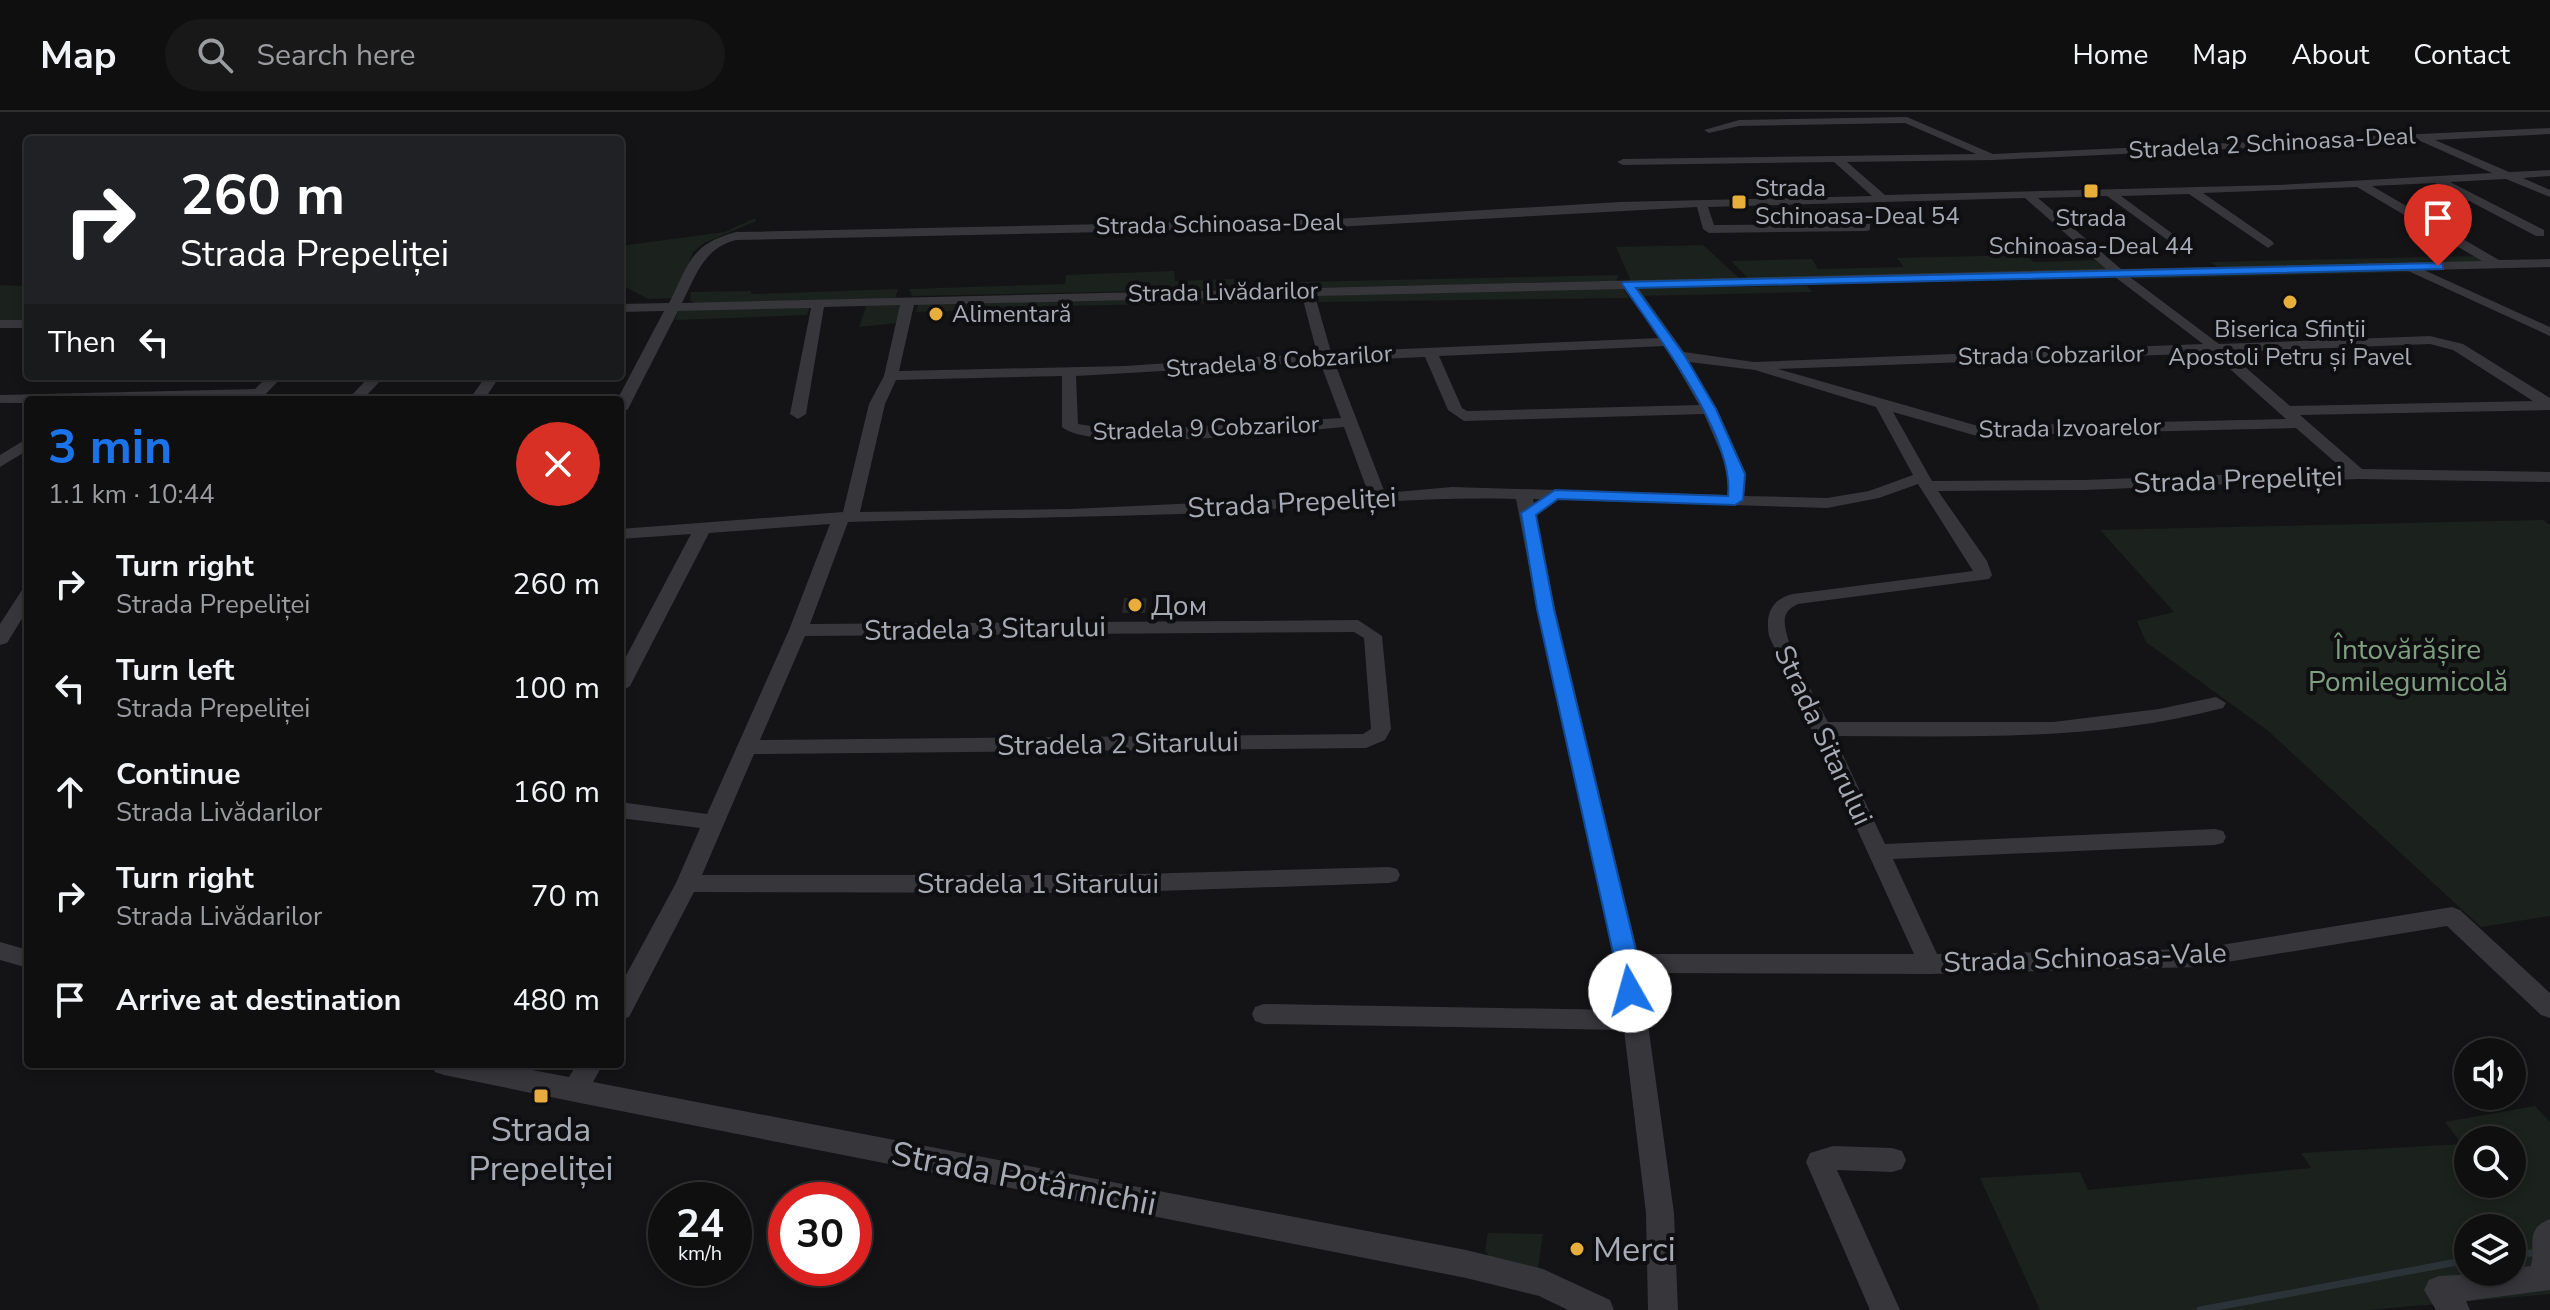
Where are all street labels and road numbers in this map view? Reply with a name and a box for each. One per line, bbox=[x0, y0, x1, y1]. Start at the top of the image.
street label: Stradela 2 Schinoasa-Deal bbox=[2128, 120, 2416, 166]
street label: Strada Schinoasa-Deal bbox=[1095, 206, 1343, 242]
street label: Strada Livădarilor bbox=[1128, 274, 1319, 310]
street label: Stradela 8 Cobzarilor bbox=[1165, 337, 1394, 385]
street label: Strada Cobzarilor bbox=[1957, 337, 2145, 373]
street label: Stradela 9 Cobzarilor bbox=[1092, 408, 1320, 448]
street label: Strada Izvoarelor bbox=[1978, 410, 2162, 446]
street label: Strada Prepeliței bbox=[2133, 457, 2343, 503]
street label: Strada Prepeliței bbox=[1187, 479, 1398, 527]
street label: Stradela 3 Sitarului bbox=[864, 608, 1106, 650]
street label: Strada Sitarului bbox=[1765, 639, 1881, 832]
street label: Stradela 2 Sitarului bbox=[997, 723, 1239, 765]
street label: Stradela 1 Sitarului bbox=[917, 865, 1159, 903]
street label: Strada Schinoasa-Vale bbox=[1943, 934, 2227, 982]
street label: Strada Potârnichii bbox=[887, 1131, 1160, 1227]

